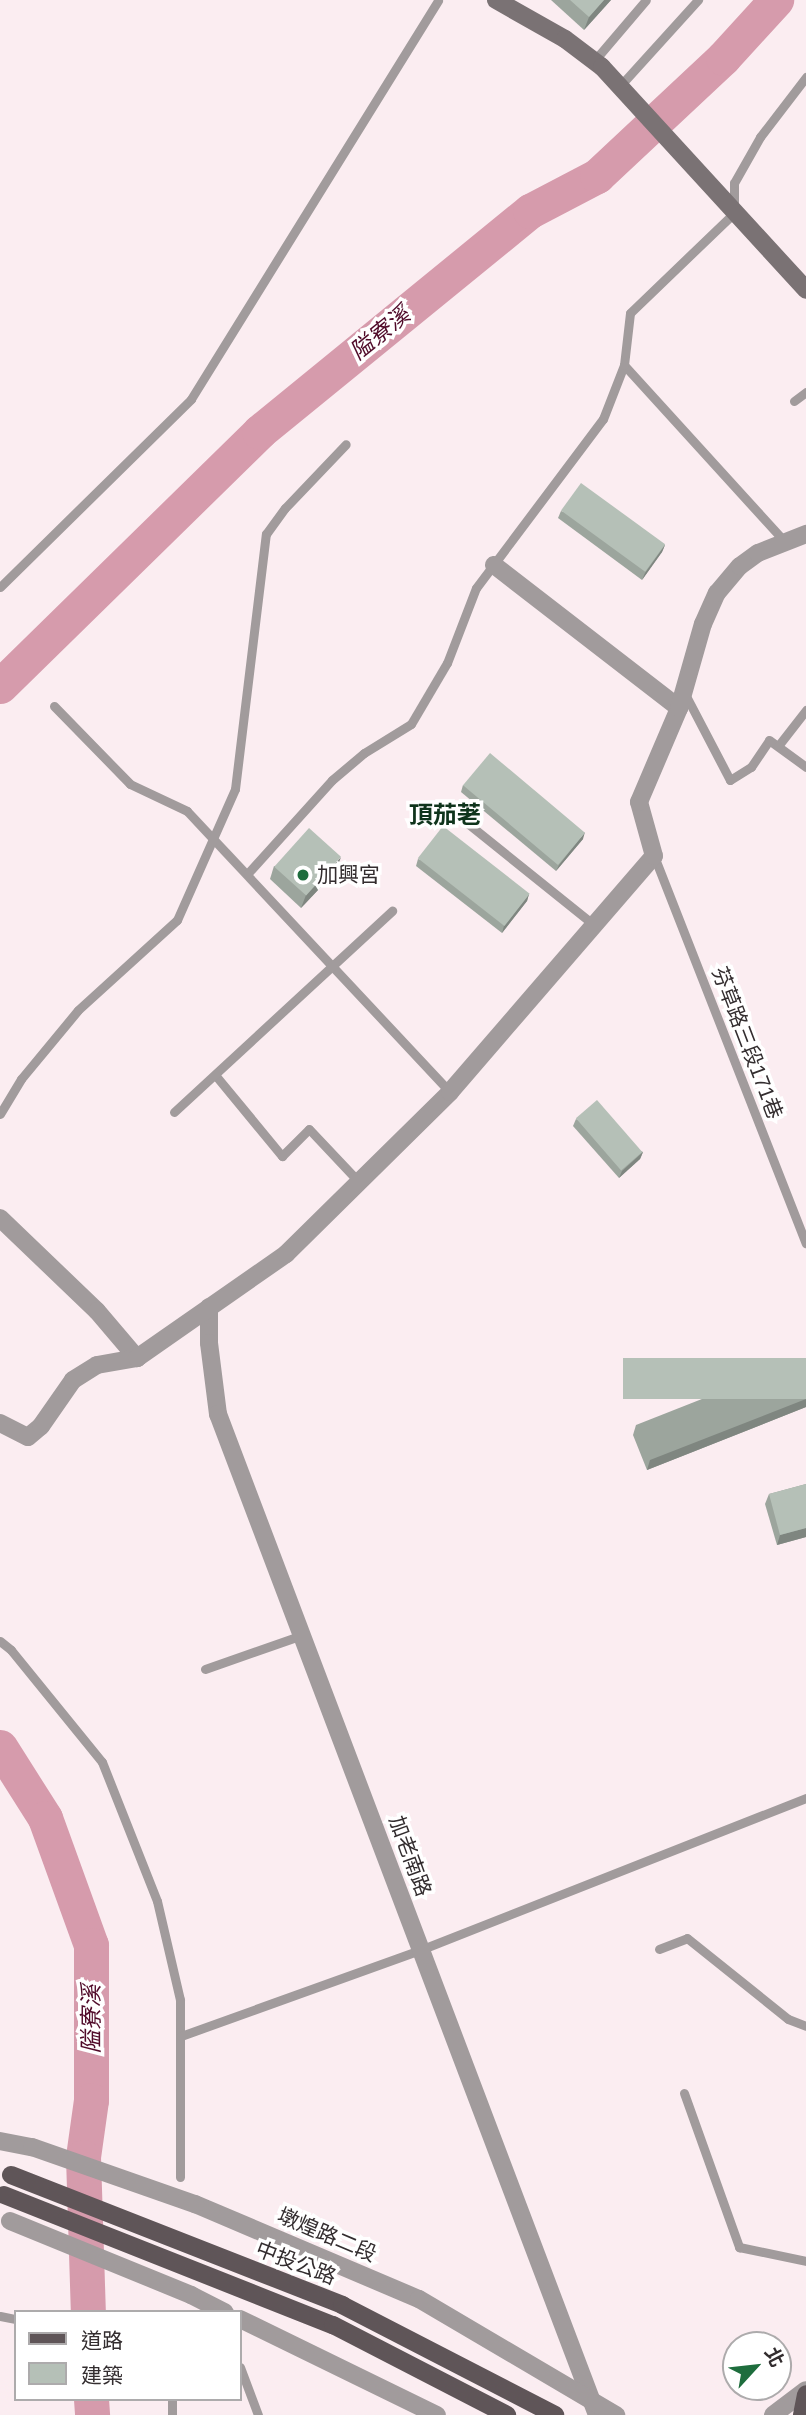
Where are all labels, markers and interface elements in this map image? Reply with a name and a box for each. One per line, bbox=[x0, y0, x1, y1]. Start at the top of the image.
water label: 隘寮溪 bbox=[345, 301, 415, 365]
district label: 頂茄荖 bbox=[409, 801, 481, 829]
place label: 加興宮 bbox=[317, 862, 380, 888]
marker: 加興宮 bbox=[295, 867, 311, 883]
street label: 芬草路三段171巷 bbox=[706, 963, 788, 1123]
street label: 加老南路 bbox=[384, 1812, 436, 1900]
water label: 隘寮溪 bbox=[77, 1985, 105, 2053]
street label: 墩煌路二段 bbox=[274, 2203, 380, 2267]
street label: 中投公路 bbox=[252, 2236, 340, 2290]
legend bbox=[14, 2310, 242, 2401]
text: 道路 bbox=[81, 2329, 123, 2352]
north arrow bbox=[722, 2331, 792, 2401]
text: 北 bbox=[761, 2344, 788, 2370]
text: 建築 bbox=[81, 2364, 123, 2387]

